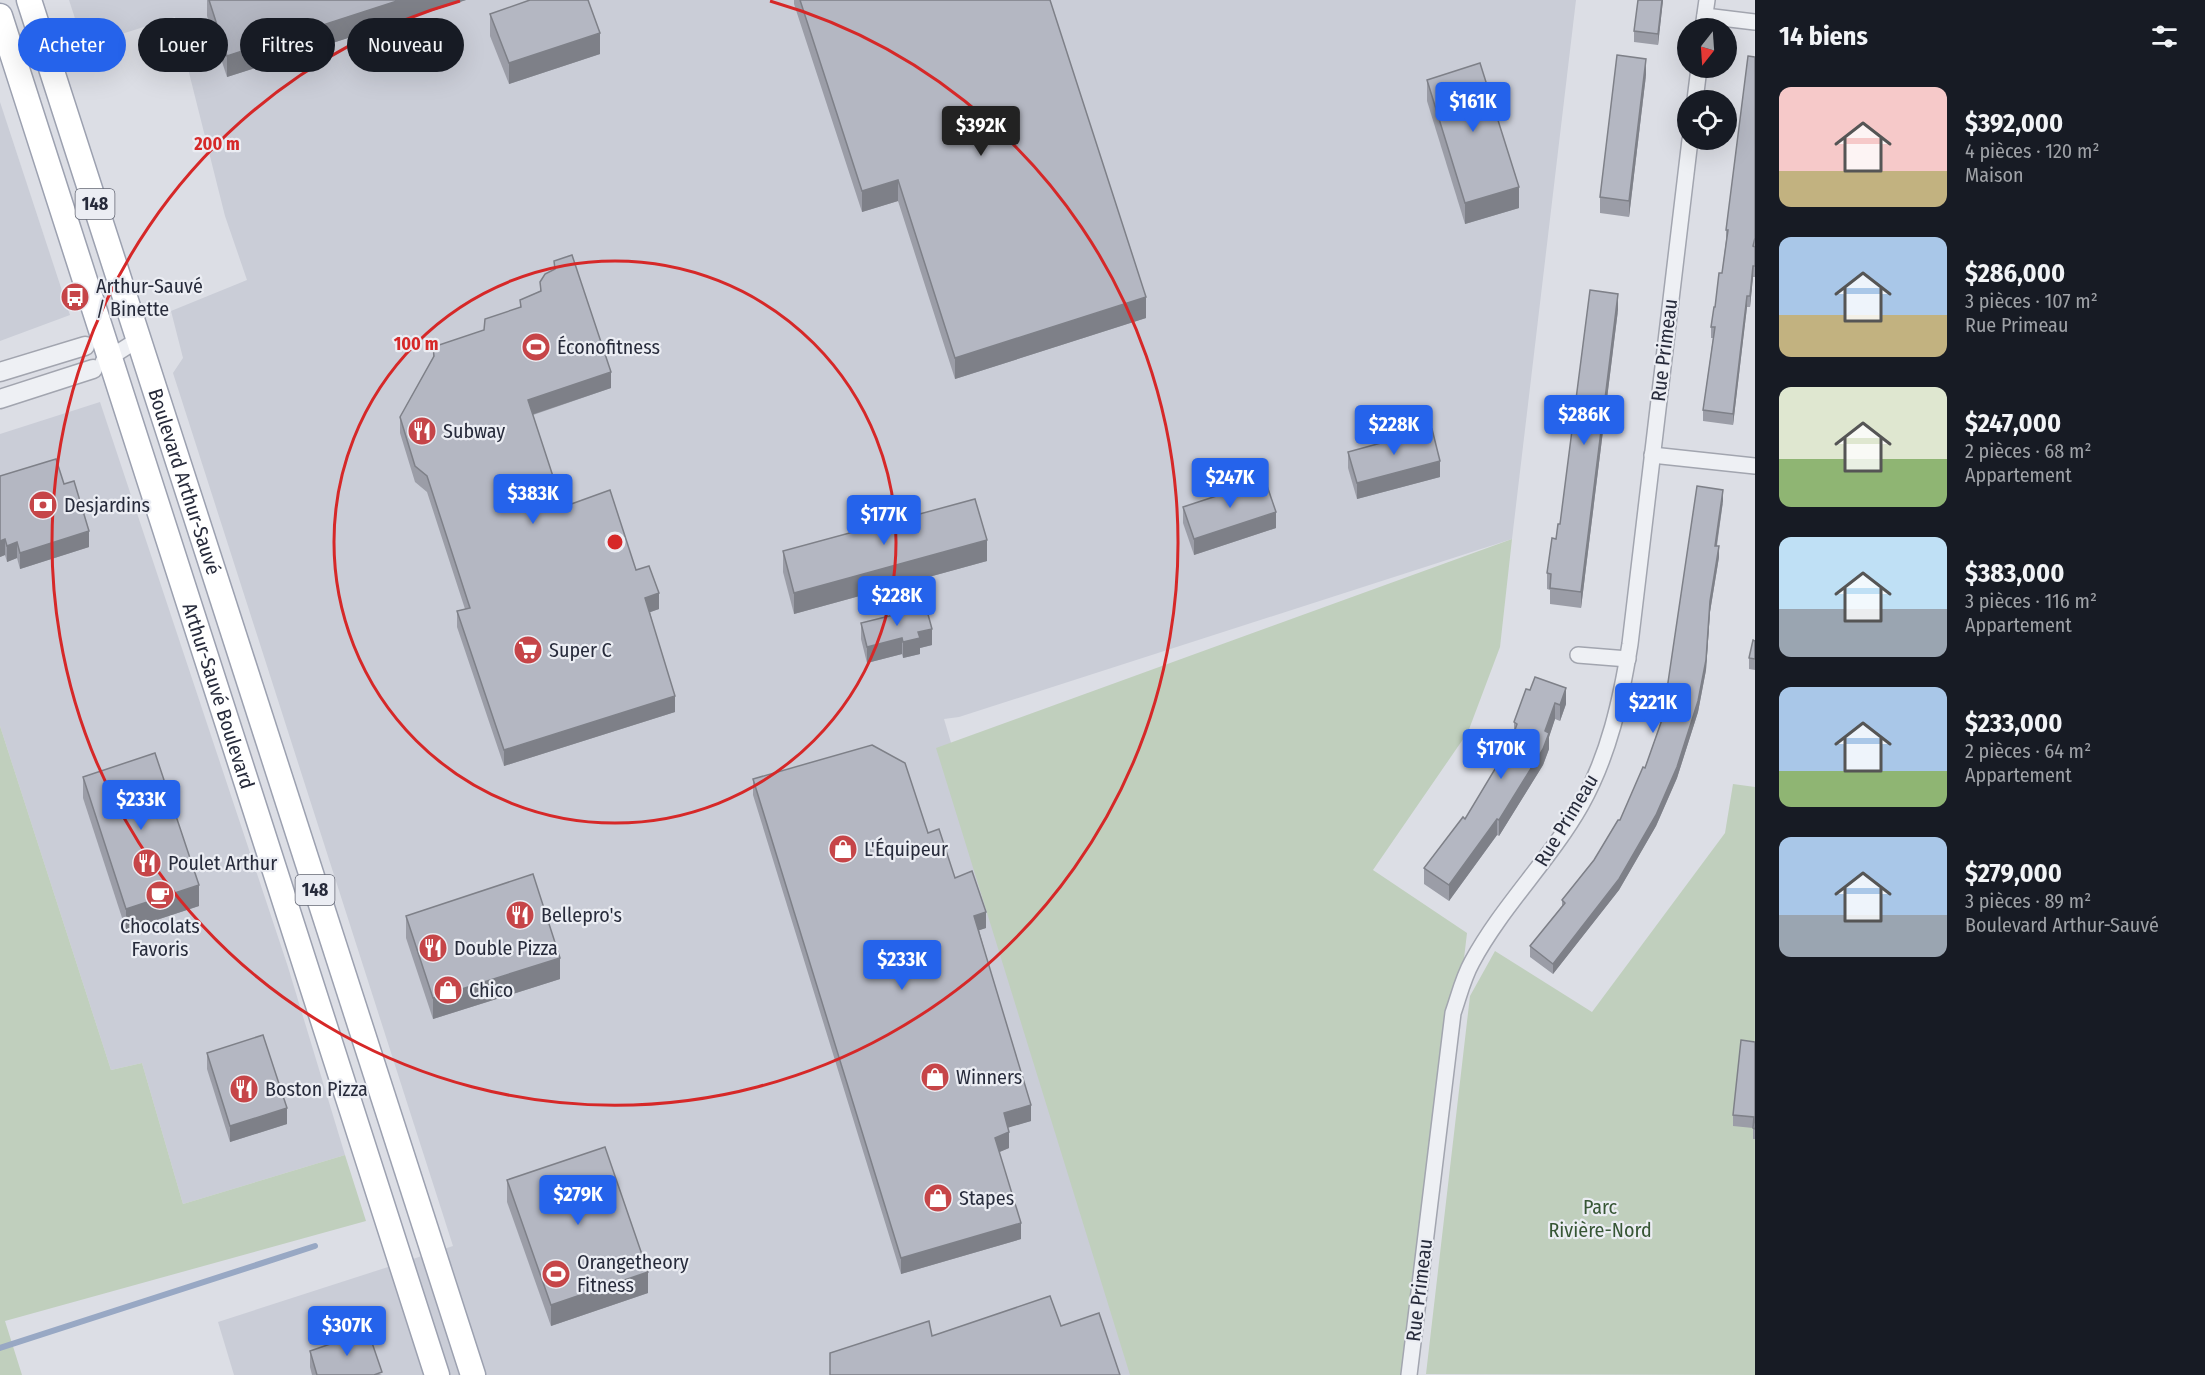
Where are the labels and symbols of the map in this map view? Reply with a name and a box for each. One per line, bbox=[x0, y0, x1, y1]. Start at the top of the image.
north arrow bbox=[1677, 18, 1737, 78]
pin: $161K bbox=[1431, 82, 1515, 133]
pin: $392K bbox=[939, 106, 1023, 157]
text: 200 m bbox=[193, 133, 240, 155]
road number: 148 bbox=[76, 189, 115, 219]
place label: Arthur-Sauvé / Binette bbox=[96, 274, 203, 321]
bus stop icon: Arthur-Sauvé / Binette bbox=[59, 281, 91, 313]
street label: Rue Primeau bbox=[1646, 297, 1682, 403]
sports icon: Éconofitness bbox=[520, 331, 552, 363]
text: 100 m bbox=[394, 333, 438, 355]
place label: Éconofitness bbox=[557, 335, 660, 359]
street label: Boulevard Arthur-Sauvé bbox=[143, 385, 226, 578]
pin: $286K bbox=[1542, 395, 1626, 446]
pin: $228K bbox=[1352, 405, 1436, 456]
restaurant icon: Subway bbox=[406, 415, 438, 447]
place label: Subway bbox=[443, 419, 505, 443]
pin: $247K bbox=[1188, 458, 1272, 509]
pin: $383K bbox=[491, 474, 575, 525]
bank icon: Desjardins bbox=[27, 489, 59, 521]
place label: Desjardins bbox=[64, 493, 150, 517]
pin: $177K bbox=[842, 495, 926, 546]
centre of rings bbox=[605, 532, 625, 552]
pin: $228K bbox=[855, 576, 939, 627]
street label: Arthur-Sauvé Boulevard bbox=[177, 600, 260, 792]
supermarket icon: Super C bbox=[512, 634, 544, 666]
place label: Super C bbox=[549, 638, 612, 662]
pin: $221K bbox=[1611, 683, 1695, 734]
pin: $170K bbox=[1459, 729, 1543, 780]
street label: Rue Primeau bbox=[1529, 770, 1603, 870]
pin: $233K bbox=[99, 780, 183, 831]
shop icon: L'Équipeur bbox=[827, 833, 859, 865]
place label: L'Équipeur bbox=[864, 837, 948, 861]
restaurant icon: Poulet Arthur bbox=[131, 847, 163, 879]
place label: Poulet Arthur bbox=[168, 851, 277, 875]
road number: 148 bbox=[296, 875, 334, 905]
cafe icon: Chocolats Favoris bbox=[144, 879, 176, 911]
restaurant icon: Bellepro's bbox=[504, 899, 536, 931]
place label: Bellepro's bbox=[541, 903, 622, 927]
place label: Chocolats Favoris bbox=[120, 914, 200, 961]
restaurant icon: Double Pizza bbox=[417, 932, 449, 964]
place label: Double Pizza bbox=[454, 936, 558, 960]
pin: $233K bbox=[860, 940, 944, 991]
shop icon: Chico bbox=[432, 974, 464, 1006]
place label: Chico bbox=[469, 978, 513, 1002]
shop icon: Winners bbox=[919, 1061, 951, 1093]
place label: Winners bbox=[956, 1065, 1022, 1089]
restaurant icon: Boston Pizza bbox=[228, 1073, 260, 1105]
place label: Boston Pizza bbox=[265, 1077, 368, 1101]
pin: $279K bbox=[536, 1175, 620, 1226]
shop icon: Stapes bbox=[922, 1182, 954, 1214]
place label: Stapes bbox=[959, 1186, 1014, 1210]
park label: Parc Rivière-Nord bbox=[1548, 1195, 1652, 1242]
street label: Rue Primeau bbox=[1401, 1237, 1437, 1343]
place label: Orangetheory Fitness bbox=[577, 1250, 689, 1297]
sports icon: Orangetheory Fitness bbox=[540, 1258, 572, 1290]
pin: $307K bbox=[305, 1306, 389, 1357]

